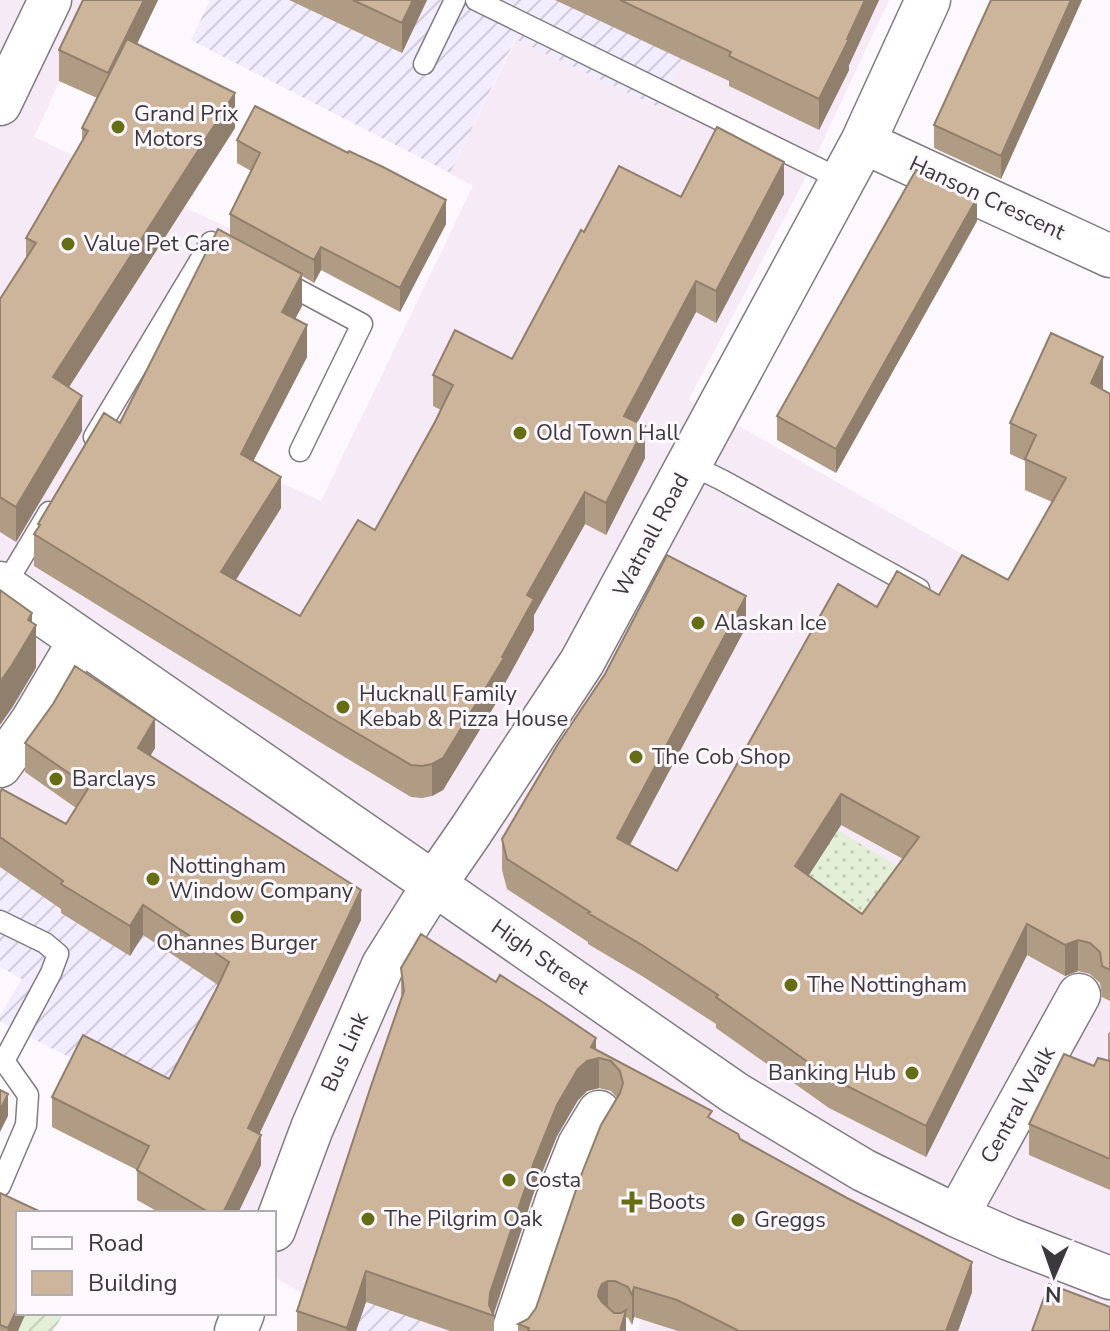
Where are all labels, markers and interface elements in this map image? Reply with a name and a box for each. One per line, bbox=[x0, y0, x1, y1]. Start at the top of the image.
place label: Grand Prix Motors bbox=[134, 99, 239, 154]
marker: Grand Prix Motors bbox=[109, 118, 127, 136]
street label: Hanson Crescent bbox=[904, 149, 1070, 247]
place label: Value Pet Care bbox=[83, 229, 230, 259]
marker: Value Pet Care bbox=[59, 235, 77, 253]
place label: Old Town Hall bbox=[536, 418, 680, 448]
marker: Old Town Hall bbox=[511, 424, 529, 442]
street label: Watnall Road bbox=[606, 468, 696, 602]
place label: Alaskan Ice bbox=[714, 608, 827, 638]
marker: Alaskan Ice bbox=[689, 614, 707, 632]
place label: Hucknall Family Kebab & Pizza House bbox=[359, 679, 568, 734]
marker: Hucknall Family Kebab & Pizza House bbox=[334, 698, 352, 716]
place label: The Cob Shop bbox=[652, 742, 791, 772]
marker: The Cob Shop bbox=[627, 748, 645, 766]
place label: Barclays bbox=[72, 764, 156, 794]
marker: Barclays bbox=[47, 770, 65, 788]
place label: Nottingham Window Company bbox=[169, 851, 354, 906]
marker: Nottingham Window Company bbox=[144, 870, 162, 888]
marker: Ohannes Burger bbox=[228, 908, 246, 926]
street label: High Street bbox=[485, 912, 595, 1002]
place label: Ohannes Burger bbox=[156, 928, 318, 958]
place label: The Nottingham bbox=[807, 970, 967, 1000]
marker: The Nottingham bbox=[782, 976, 800, 994]
street label: Bus Link bbox=[314, 1007, 376, 1096]
street label: Central Walk bbox=[973, 1040, 1063, 1169]
place label: Banking Hub bbox=[768, 1058, 896, 1088]
marker: Banking Hub bbox=[903, 1064, 921, 1082]
place label: Costa bbox=[525, 1165, 581, 1195]
marker: Costa bbox=[500, 1171, 518, 1189]
place label: Boots bbox=[648, 1187, 706, 1217]
marker: Boots bbox=[623, 1193, 641, 1211]
place label: The Pilgrim Oak bbox=[384, 1204, 543, 1234]
place label: Greggs bbox=[754, 1205, 826, 1235]
marker: The Pilgrim Oak bbox=[359, 1210, 377, 1228]
legend bbox=[16, 1211, 276, 1315]
marker: Greggs bbox=[729, 1211, 747, 1229]
text: Road bbox=[88, 1227, 144, 1259]
north arrow bbox=[1014, 1235, 1094, 1315]
text: Building bbox=[88, 1267, 178, 1299]
text: N bbox=[1045, 1279, 1062, 1309]

